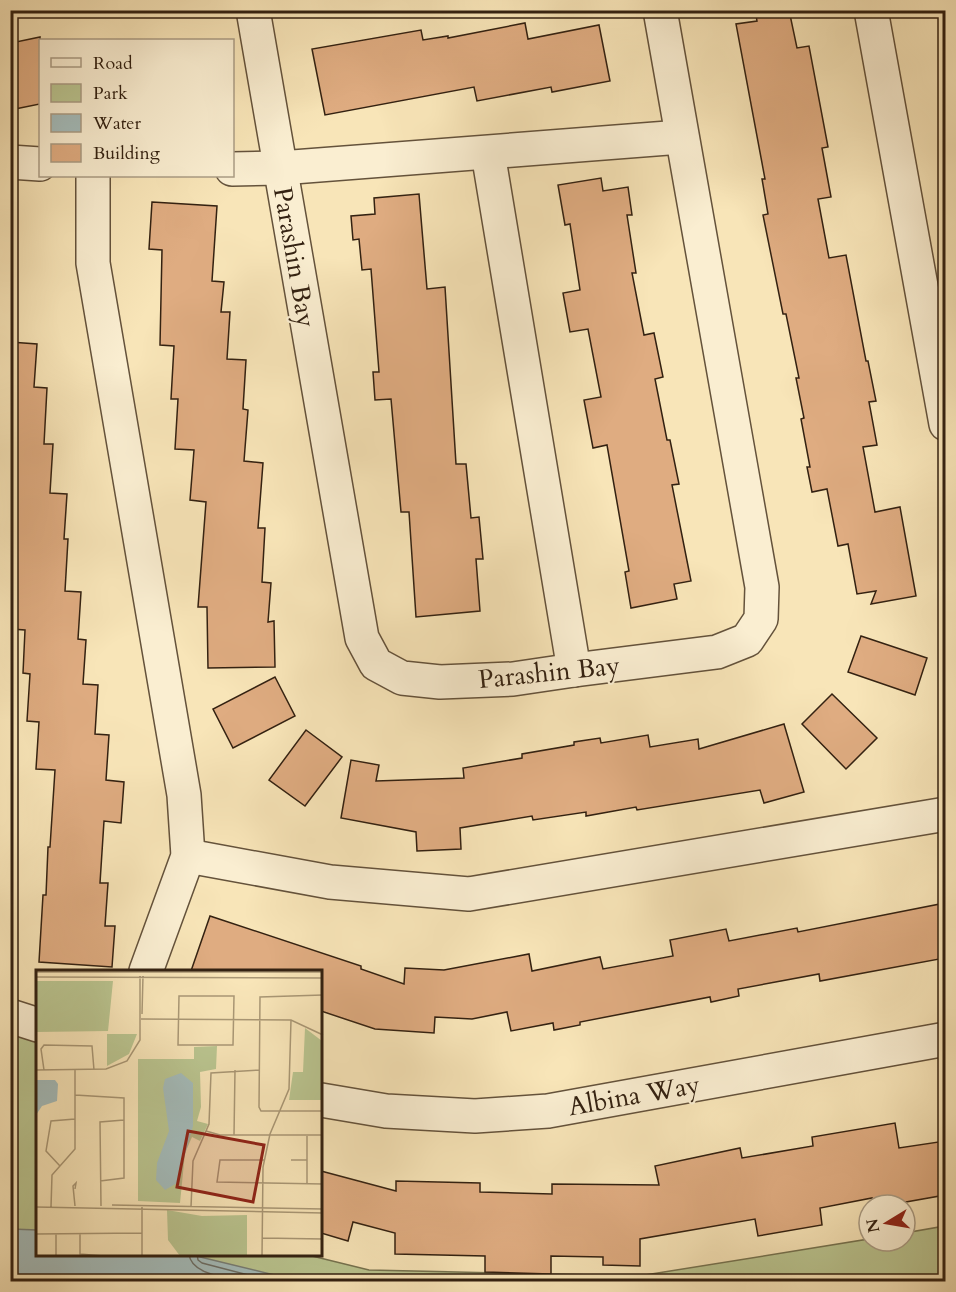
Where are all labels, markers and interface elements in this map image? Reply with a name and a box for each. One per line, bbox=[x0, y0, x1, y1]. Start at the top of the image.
legend bbox=[39, 39, 234, 177]
text: Road bbox=[93, 51, 133, 76]
text: Park bbox=[93, 81, 128, 106]
text: Water bbox=[92, 111, 142, 136]
text: Building bbox=[93, 141, 161, 166]
street label: Parashin Bay bbox=[265, 184, 324, 330]
street label: Parashin Bay bbox=[477, 648, 622, 697]
inset map bbox=[36, 970, 322, 1256]
street label: Albina Way bbox=[566, 1067, 703, 1124]
north arrow bbox=[857, 1193, 917, 1253]
text: N bbox=[861, 1217, 885, 1235]

